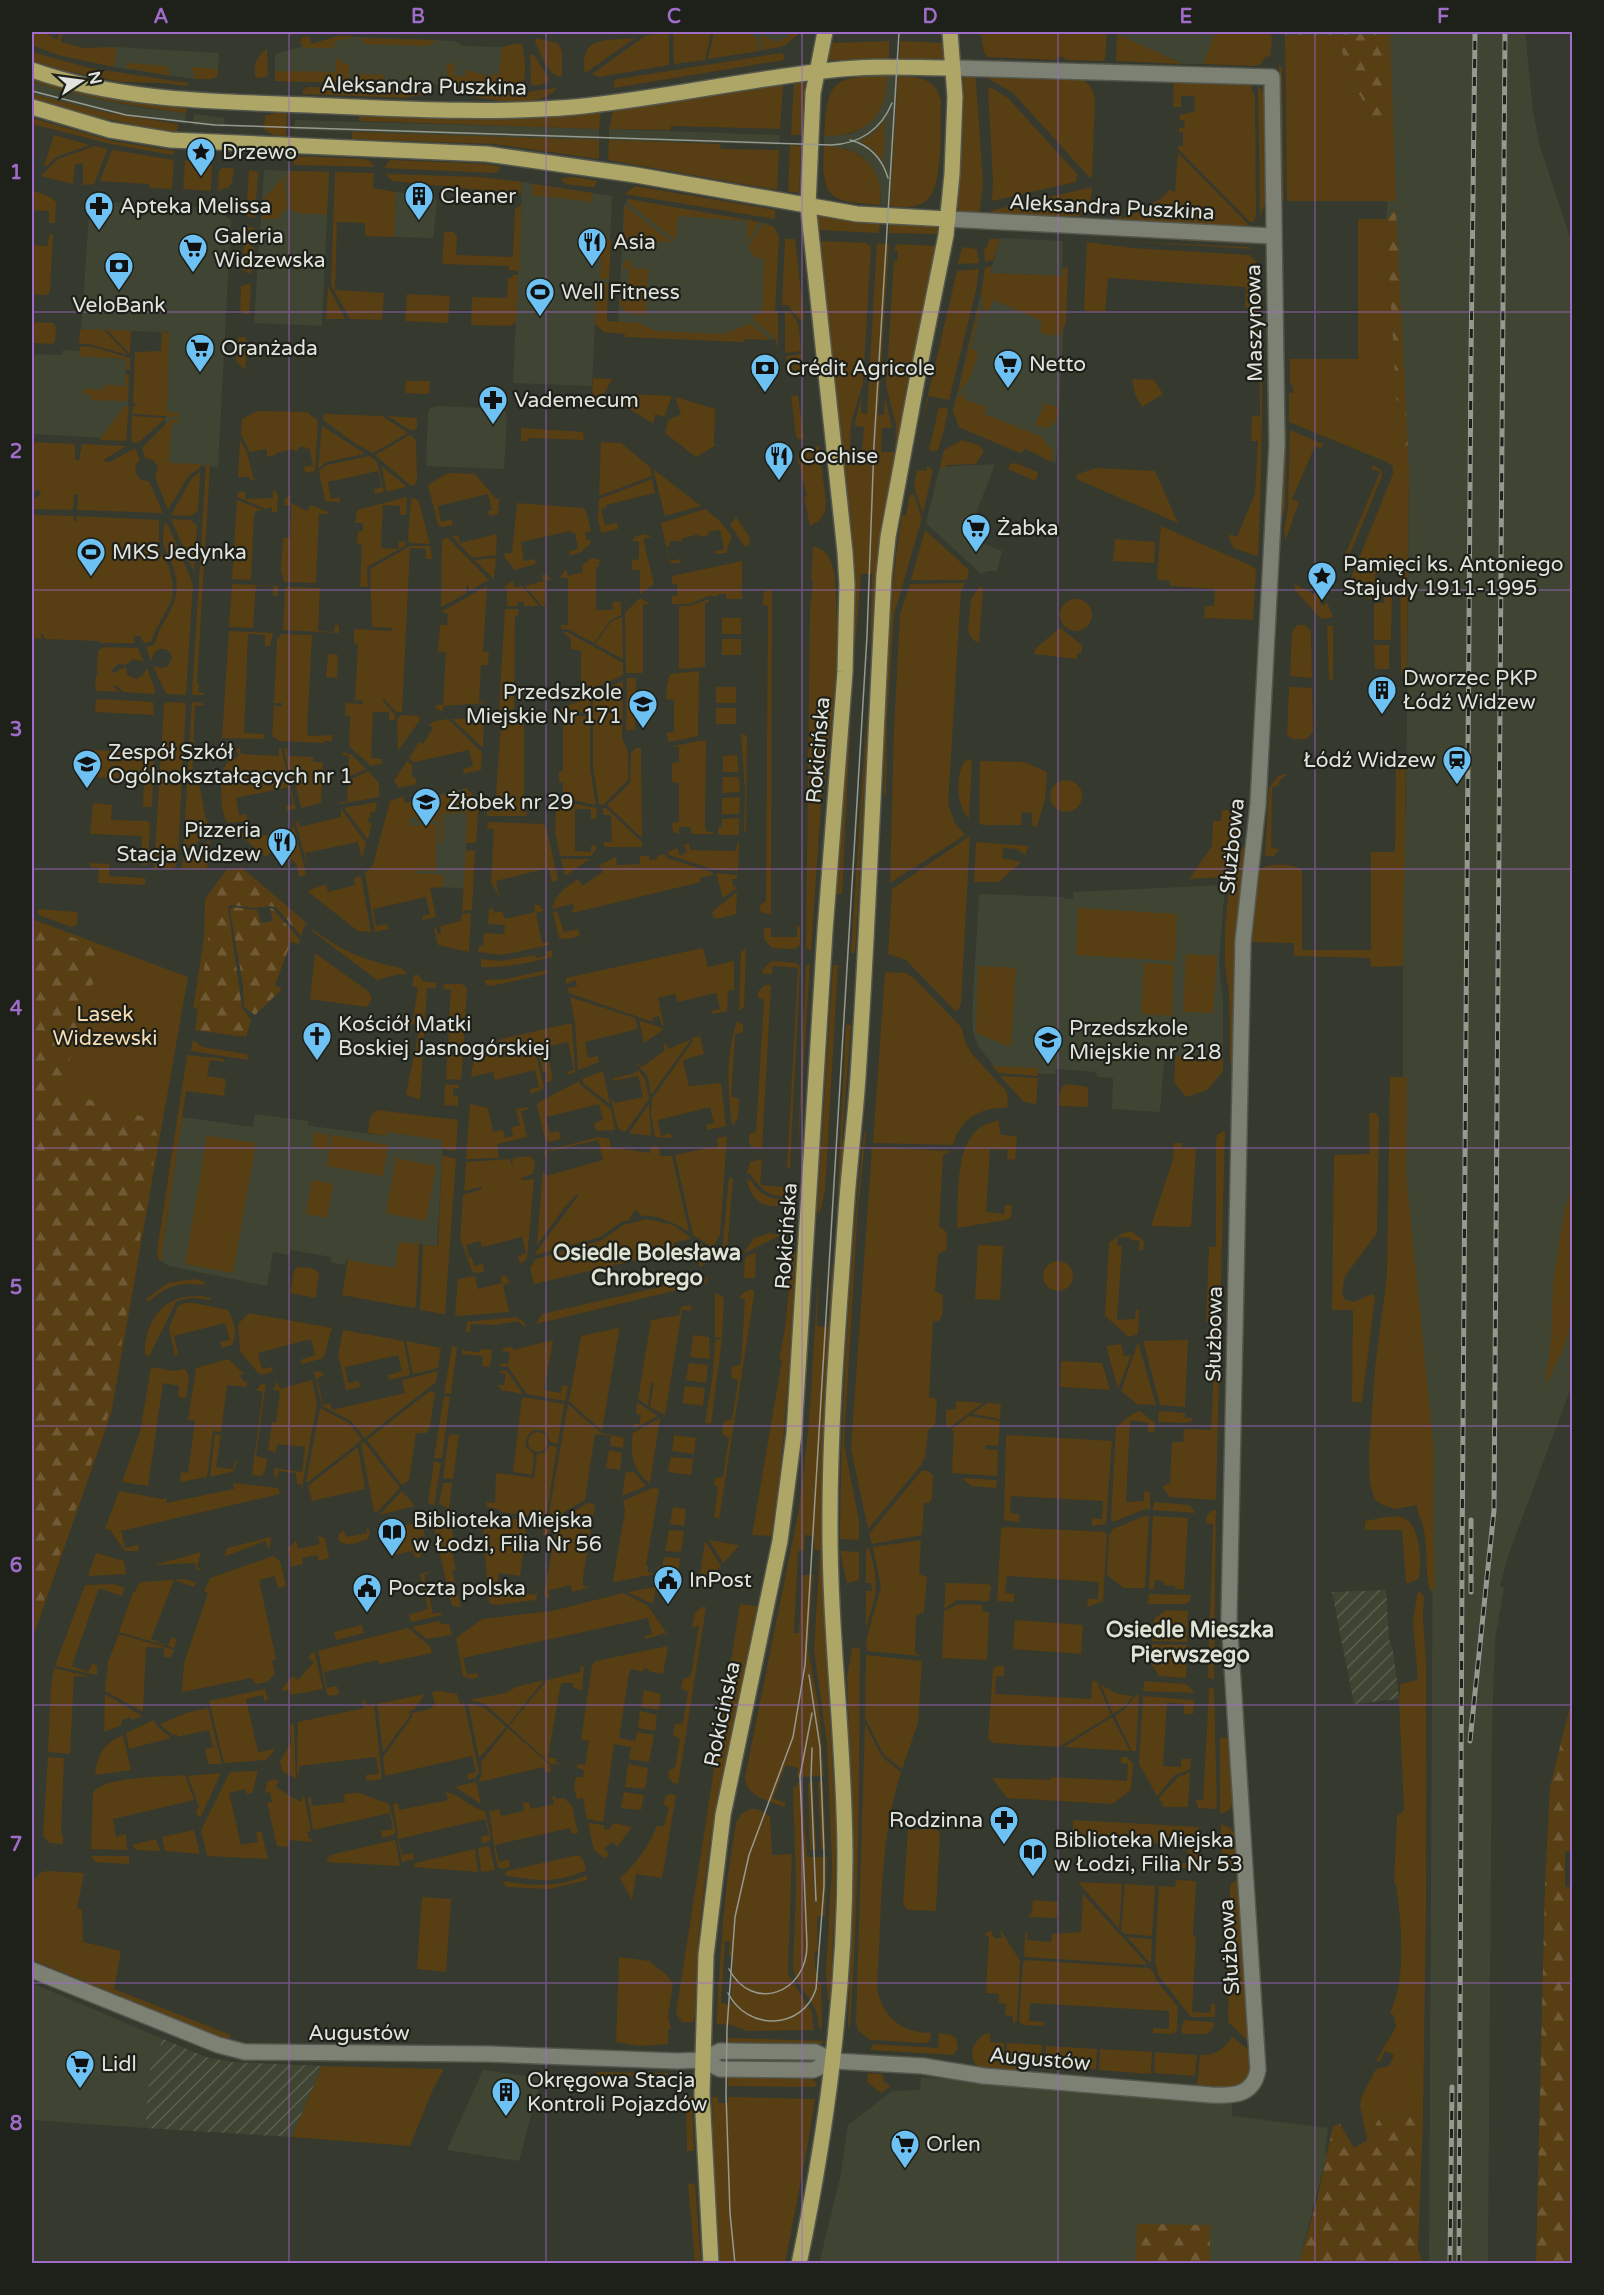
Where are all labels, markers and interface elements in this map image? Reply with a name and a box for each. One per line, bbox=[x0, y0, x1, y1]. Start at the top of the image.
text: A bbox=[154, 5, 169, 29]
text: B bbox=[411, 5, 425, 29]
text: C bbox=[667, 5, 681, 29]
text: D bbox=[922, 5, 938, 29]
text: E bbox=[1180, 5, 1193, 29]
text: F bbox=[1437, 5, 1449, 29]
north arrow bbox=[51, 51, 111, 111]
text: N bbox=[83, 69, 106, 86]
street label: Aleksandra Puszkina bbox=[321, 72, 527, 101]
place icon: Drzewo bbox=[185, 136, 217, 178]
place label: Drzewo bbox=[222, 140, 297, 165]
text: 1 bbox=[10, 161, 22, 185]
building icon: Cleaner bbox=[403, 180, 435, 222]
place label: Cleaner bbox=[440, 184, 516, 209]
pharmacy icon: Apteka Melissa bbox=[83, 190, 115, 232]
street label: Aleksandra Puszkina bbox=[1009, 190, 1215, 225]
place label: Apteka Melissa bbox=[120, 194, 271, 219]
place label: Galeria Widzewska bbox=[214, 224, 326, 273]
restaurant icon: Asia bbox=[576, 226, 608, 268]
place label: Asia bbox=[613, 230, 656, 255]
supermarket icon: Galeria Widzewska bbox=[177, 232, 209, 274]
bank icon: VeloBank bbox=[103, 250, 135, 292]
street label: Maszynowa bbox=[1241, 264, 1268, 382]
sports icon: Well Fitness bbox=[524, 276, 556, 318]
place label: Well Fitness bbox=[561, 280, 680, 305]
place label: VeloBank bbox=[72, 293, 166, 318]
supermarket icon: Oranżada bbox=[184, 332, 216, 374]
place label: Oranżada bbox=[221, 336, 318, 361]
supermarket icon: Netto bbox=[992, 348, 1024, 390]
bank icon: Crédit Agricole bbox=[749, 352, 781, 394]
place label: Netto bbox=[1029, 352, 1086, 377]
place label: Crédit Agricole bbox=[786, 356, 935, 381]
pharmacy icon: Vademecum bbox=[477, 384, 509, 426]
place label: Vademecum bbox=[514, 388, 639, 413]
text: 2 bbox=[10, 440, 22, 464]
restaurant icon: Cochise bbox=[763, 440, 795, 482]
place label: Cochise bbox=[800, 444, 878, 469]
supermarket icon: Żabka bbox=[960, 512, 992, 554]
place label: Żabka bbox=[997, 516, 1059, 541]
sports icon: MKS Jedynka bbox=[75, 536, 107, 578]
place label: MKS Jedynka bbox=[112, 540, 247, 565]
place label: Pamięci ks. Antoniego Stajudy 1911-1995 bbox=[1343, 552, 1564, 601]
place icon: Pamięci ks. Antoniego Stajudy 1911-1995 bbox=[1306, 560, 1338, 602]
place label: Dworzec PKP Łódź Widzew bbox=[1403, 666, 1537, 715]
building icon: Dworzec PKP Łódź Widzew bbox=[1366, 674, 1398, 716]
place label: Przedszkole Miejskie Nr 171 bbox=[466, 680, 622, 729]
school or university icon: Przedszkole Miejskie Nr 171 bbox=[627, 688, 659, 730]
street label: Rokicińska bbox=[801, 696, 836, 804]
text: 3 bbox=[10, 718, 22, 742]
place label: Zespół Szkół Ogólnokształcących nr 1 bbox=[108, 740, 353, 789]
station icon: Łódź Widzew bbox=[1441, 744, 1473, 786]
school or university icon: Zespół Szkół Ogólnokształcących nr 1 bbox=[71, 748, 103, 790]
place label: Łódź Widzew bbox=[1303, 748, 1436, 773]
school or university icon: Żłobek nr 29 bbox=[410, 786, 442, 828]
place label: Żłobek nr 29 bbox=[447, 790, 573, 815]
street label: Służbowa bbox=[1215, 797, 1250, 895]
place label: Pizzeria Stacja Widzew bbox=[117, 818, 261, 867]
restaurant icon: Pizzeria Stacja Widzew bbox=[266, 826, 298, 868]
text: 4 bbox=[10, 997, 23, 1021]
park label: Lasek Widzewski bbox=[52, 1002, 158, 1051]
place label: Kościół Matki Boskiej Jasnogórskiej bbox=[338, 1012, 550, 1061]
place label: Przedszkole Miejskie nr 218 bbox=[1069, 1016, 1221, 1065]
church icon: Kościół Matki Boskiej Jasnogórskiej bbox=[301, 1020, 333, 1062]
school or university icon: Przedszkole Miejskie nr 218 bbox=[1032, 1024, 1064, 1066]
street label: Rokicińska bbox=[770, 1182, 803, 1290]
district label: Osiedle Bolesława Chrobrego bbox=[553, 1240, 741, 1291]
text: 5 bbox=[10, 1276, 22, 1300]
street label: Służbowa bbox=[1201, 1286, 1228, 1382]
place label: Biblioteka Miejska w Łodzi, Filia Nr 56 bbox=[413, 1508, 602, 1557]
library icon: Biblioteka Miejska w Łodzi, Filia Nr 56 bbox=[376, 1516, 408, 1558]
text: 6 bbox=[10, 1554, 22, 1578]
public building icon: InPost bbox=[652, 1564, 684, 1606]
place label: InPost bbox=[689, 1568, 752, 1593]
public building icon: Poczta polska bbox=[351, 1572, 383, 1614]
place label: Poczta polska bbox=[388, 1576, 526, 1601]
district label: Osiedle Mieszka Pierwszego bbox=[1106, 1617, 1274, 1668]
street label: Rokicińska bbox=[699, 1659, 746, 1769]
pharmacy icon: Rodzinna bbox=[988, 1804, 1020, 1846]
place label: Rodzinna bbox=[889, 1808, 983, 1833]
place label: Biblioteka Miejska w Łodzi, Filia Nr 53 bbox=[1054, 1828, 1243, 1877]
text: 7 bbox=[10, 1833, 22, 1857]
library icon: Biblioteka Miejska w Łodzi, Filia Nr 53 bbox=[1017, 1836, 1049, 1878]
street label: Służbowa bbox=[1214, 1898, 1245, 1996]
street label: Augustów bbox=[308, 2021, 410, 2046]
street label: Augustów bbox=[988, 2043, 1092, 2076]
supermarket icon: Lidl bbox=[64, 2048, 96, 2090]
place label: Lidl bbox=[101, 2052, 137, 2077]
place label: Okręgowa Stacja Kontroli Pojazdów bbox=[527, 2068, 708, 2117]
building icon: Okręgowa Stacja Kontroli Pojazdów bbox=[490, 2076, 522, 2118]
text: 8 bbox=[10, 2112, 22, 2136]
supermarket icon: Orlen bbox=[889, 2128, 921, 2170]
place label: Orlen bbox=[926, 2132, 981, 2157]

